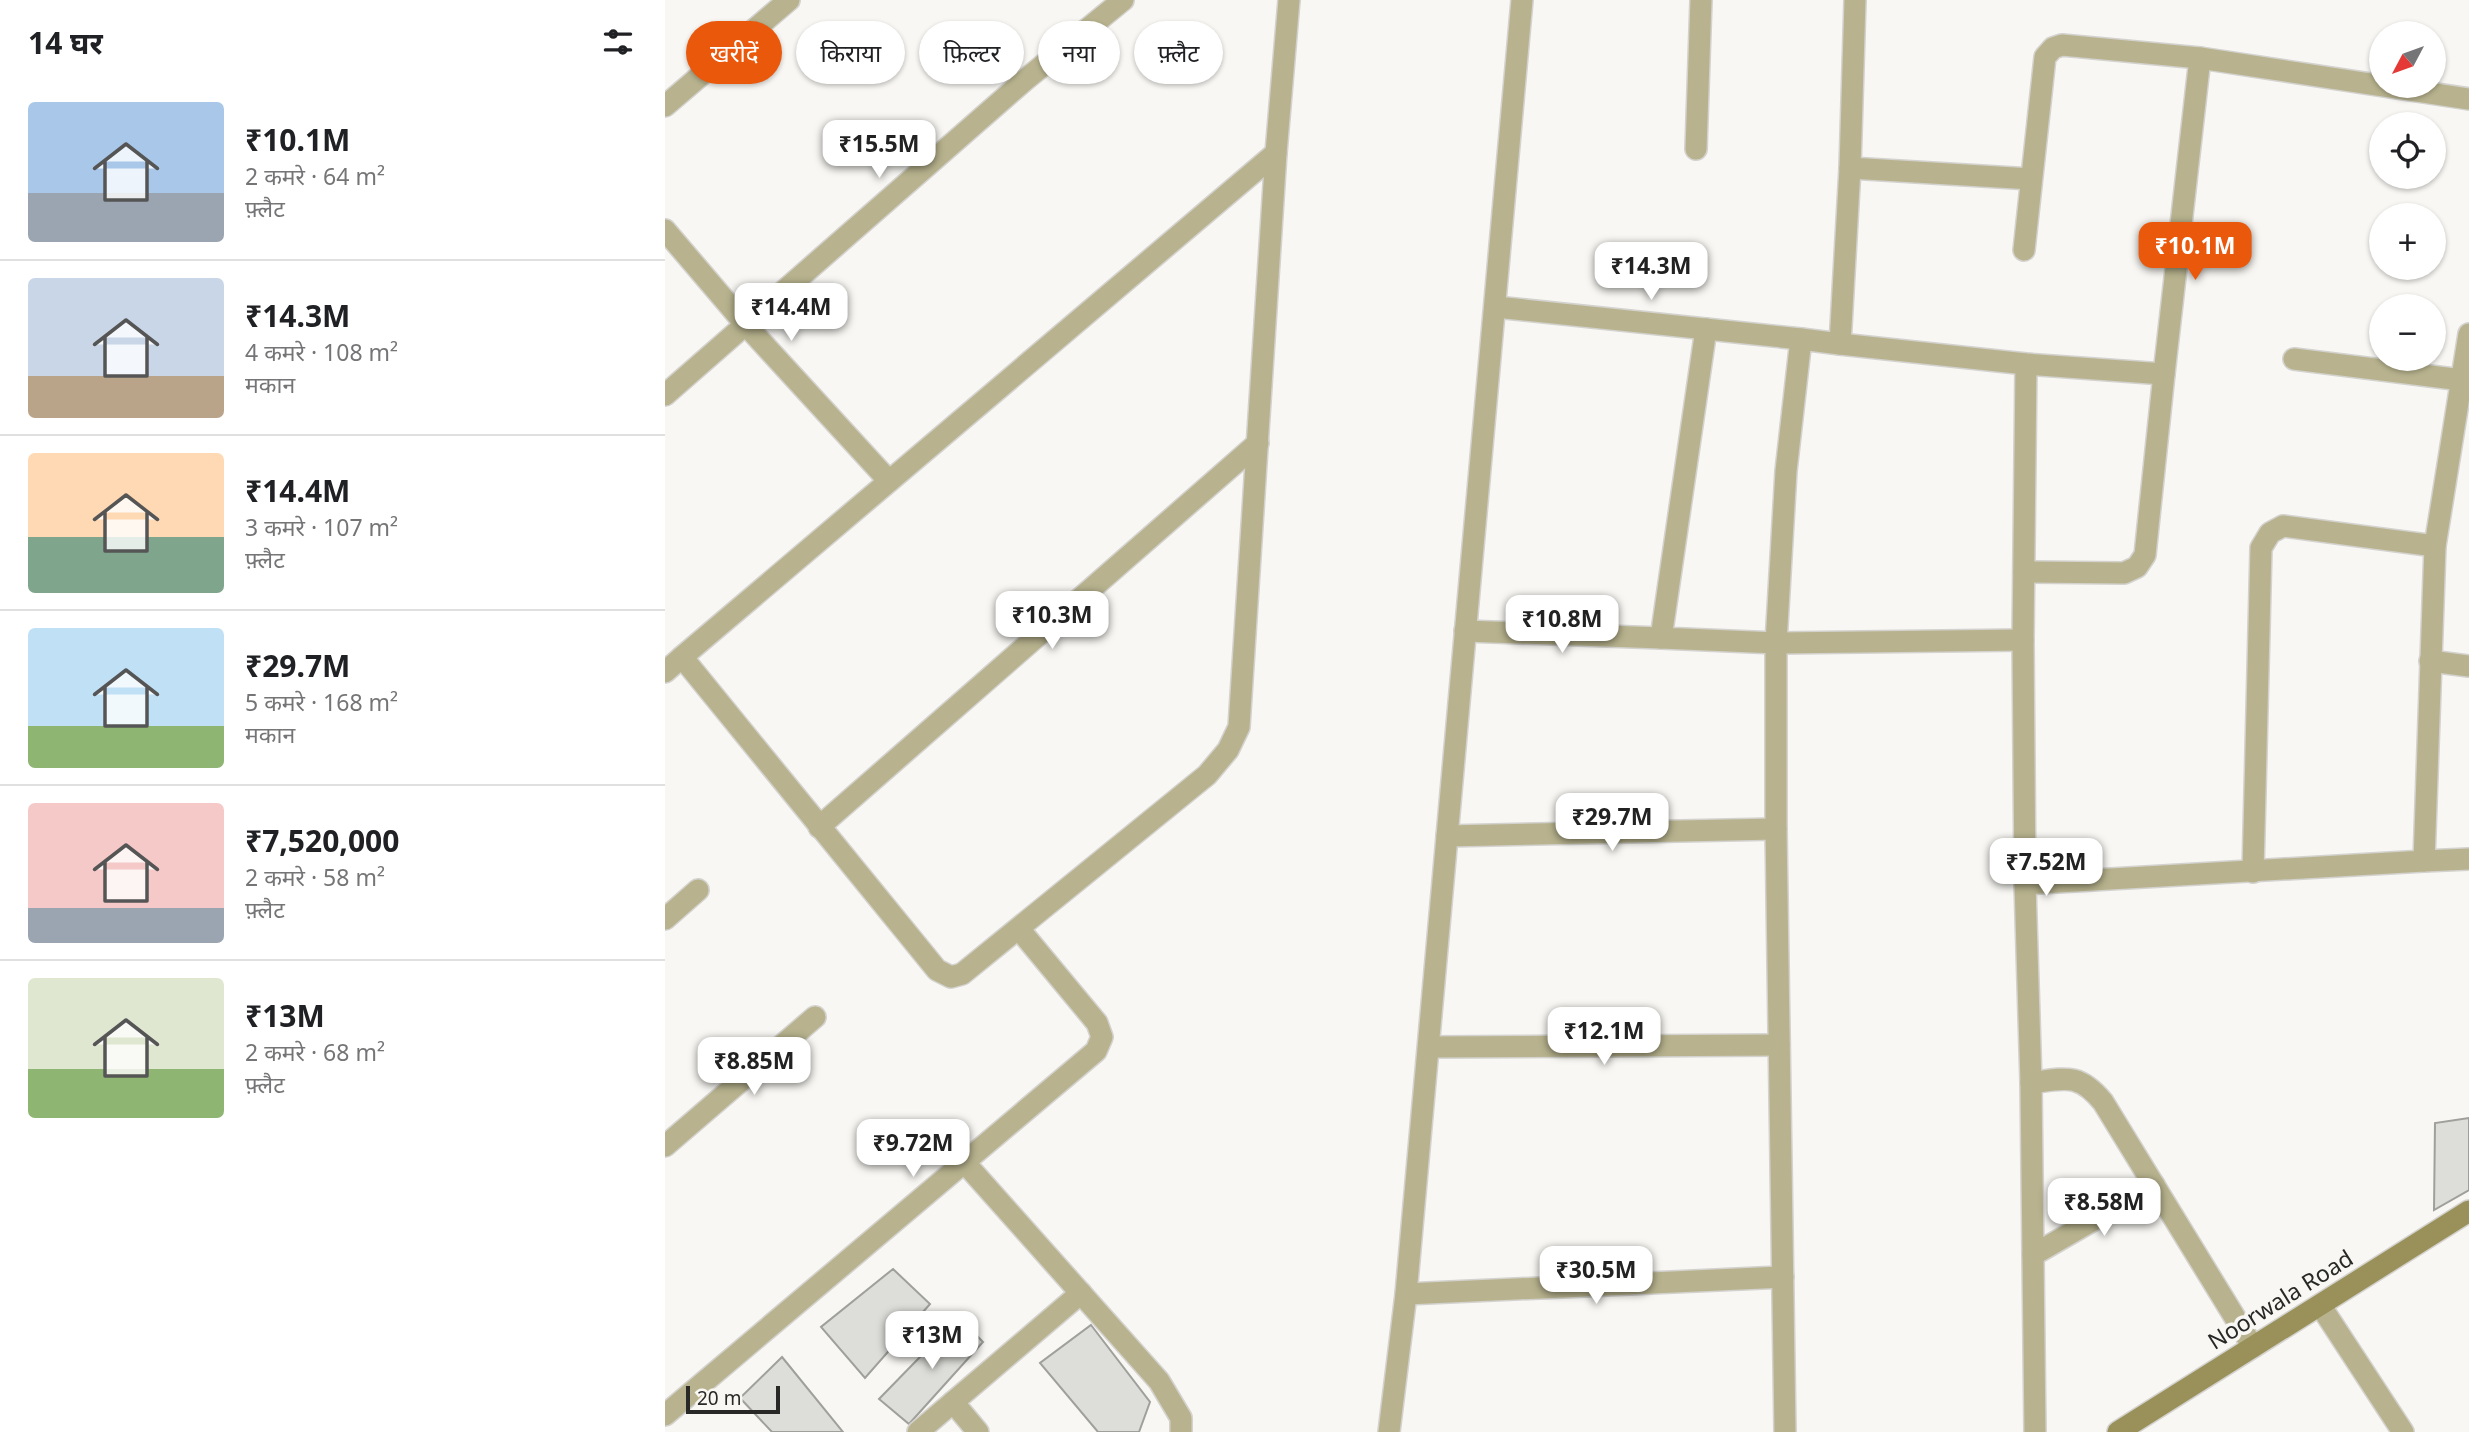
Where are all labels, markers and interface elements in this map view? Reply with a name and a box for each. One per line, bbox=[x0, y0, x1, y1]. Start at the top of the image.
chip: खरीदें bbox=[686, 21, 782, 84]
chip: किराया bbox=[796, 21, 905, 84]
chip: फ़िल्टर bbox=[919, 21, 1024, 84]
chip: नया bbox=[1038, 21, 1120, 84]
chip: फ़्लैट bbox=[1134, 21, 1223, 84]
north arrow bbox=[2369, 21, 2447, 98]
map controls bbox=[2369, 21, 2446, 371]
text: 14 घर bbox=[28, 22, 103, 63]
icon: filters bbox=[599, 23, 637, 61]
button: locate bbox=[2369, 112, 2446, 189]
text: ₹10.1M bbox=[245, 119, 350, 160]
pin: ₹15.5M bbox=[822, 120, 936, 180]
text: ₹15.5M bbox=[839, 127, 919, 159]
icon: home bbox=[84, 130, 168, 214]
text: 2 कमरे · 64 m² bbox=[245, 160, 385, 192]
text: फ़्लैट bbox=[245, 192, 285, 224]
button: + bbox=[2369, 203, 2446, 280]
pin: ₹10.1M bbox=[2138, 222, 2252, 282]
text: ₹10.1M bbox=[2155, 229, 2235, 261]
pin: ₹14.3M bbox=[1594, 243, 1708, 302]
text: ₹14.3M bbox=[1611, 249, 1691, 281]
pin: ₹14.4M bbox=[734, 284, 848, 343]
text: ₹14.4M bbox=[751, 290, 831, 322]
button: − bbox=[2369, 294, 2446, 371]
text: ₹14.3M bbox=[245, 295, 350, 336]
icon: home bbox=[84, 306, 168, 390]
text: 4 कमरे · 108 m² bbox=[245, 336, 398, 368]
text: मकान bbox=[245, 368, 295, 400]
text: ₹14.4M bbox=[245, 470, 350, 511]
icon: home bbox=[84, 481, 168, 565]
text: 3 कमरे · 107 m² bbox=[245, 511, 398, 543]
text: फ़्लैट bbox=[245, 543, 285, 575]
pin: ₹10.3M bbox=[995, 592, 1109, 651]
pin: ₹10.8M bbox=[1505, 596, 1619, 655]
text: ₹10.3M bbox=[1012, 598, 1092, 630]
text: ₹10.8M bbox=[1522, 602, 1602, 634]
text: ₹29.7M bbox=[245, 645, 350, 686]
icon: home bbox=[84, 656, 168, 740]
text: 5 कमरे · 168 m² bbox=[245, 686, 398, 718]
text: मकान bbox=[245, 718, 295, 750]
pin: ₹29.7M bbox=[1555, 794, 1669, 853]
text: ₹29.7M bbox=[1572, 800, 1652, 832]
text: ₹7,520,000 bbox=[245, 820, 399, 861]
icon: home bbox=[84, 831, 168, 915]
pin: ₹7.52M bbox=[1989, 838, 2103, 898]
text: ₹7.52M bbox=[2006, 845, 2086, 877]
text: 2 कमरे · 58 m² bbox=[245, 861, 385, 893]
text: फ़्लैट bbox=[245, 893, 285, 925]
text: ₹13M bbox=[245, 995, 325, 1036]
icon: home bbox=[84, 1006, 168, 1090]
pin: ₹12.1M bbox=[1547, 1007, 1661, 1067]
text: ₹12.1M bbox=[1564, 1014, 1644, 1046]
text: 2 कमरे · 68 m² bbox=[245, 1036, 385, 1068]
pin: ₹8.85M bbox=[697, 1038, 811, 1097]
text: ₹8.85M bbox=[714, 1044, 794, 1076]
text: फ़्लैट bbox=[245, 1068, 285, 1100]
pin: ₹9.72M bbox=[856, 1120, 970, 1179]
text: ₹9.72M bbox=[873, 1126, 953, 1158]
pin: ₹8.58M bbox=[2047, 1178, 2161, 1238]
text: ₹8.58M bbox=[2064, 1185, 2144, 1217]
street label: Noorwala Road bbox=[2201, 1241, 2359, 1357]
pin: ₹30.5M bbox=[1539, 1246, 1653, 1306]
text: ₹30.5M bbox=[1556, 1253, 1636, 1285]
pin: ₹13M bbox=[891, 1312, 973, 1371]
text: ₹13M bbox=[901, 1318, 963, 1350]
scale bar bbox=[686, 1383, 781, 1415]
text: 20 m bbox=[697, 1385, 741, 1411]

